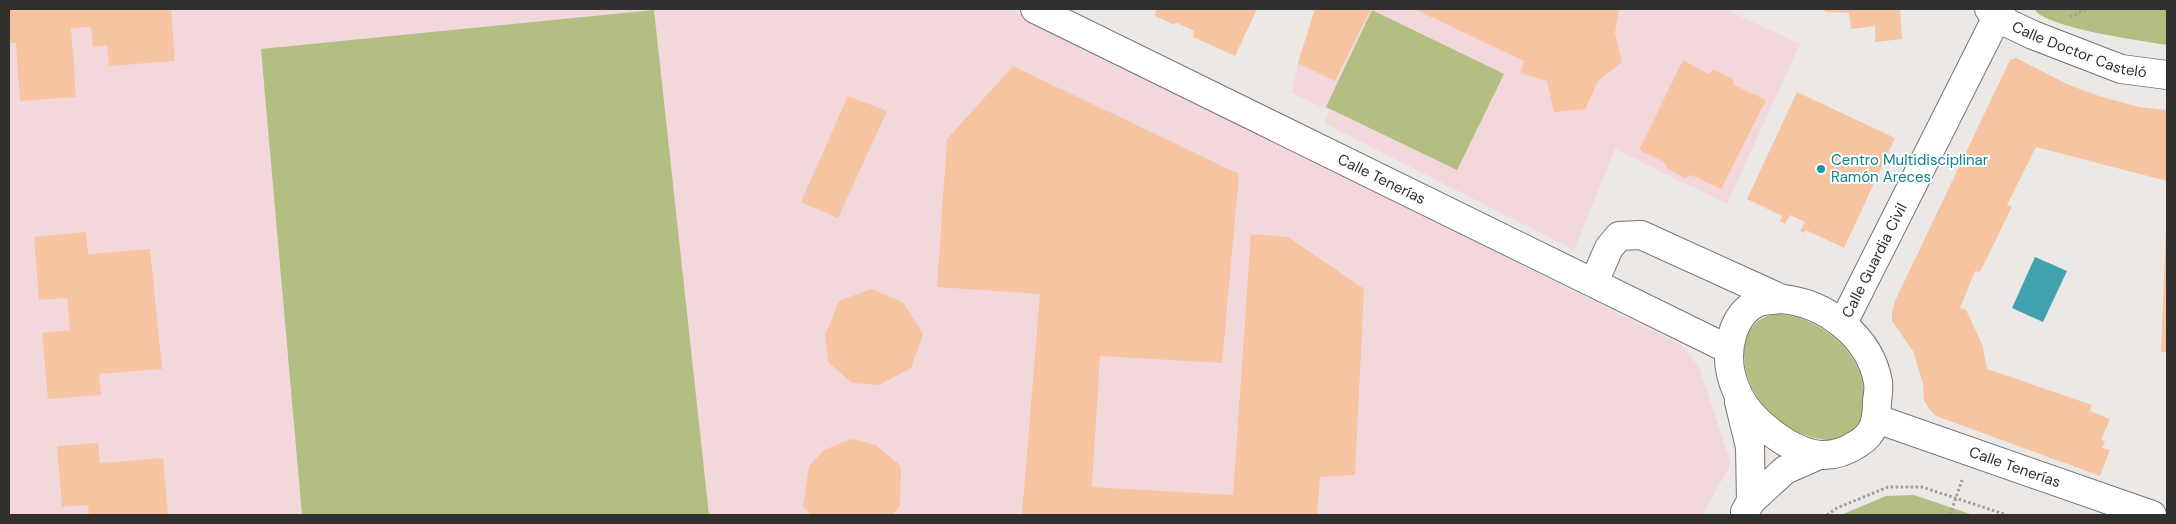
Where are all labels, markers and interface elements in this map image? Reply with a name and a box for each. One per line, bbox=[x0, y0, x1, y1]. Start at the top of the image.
street label: Calle Doctor Casteló bbox=[2009, 16, 2148, 82]
street label: Calle Tenerías bbox=[1334, 149, 1429, 209]
place label: Centro Multidisciplinar Ramón Areces bbox=[1831, 150, 1989, 187]
marker: Centro Multidisciplinar Ramón Areces bbox=[1815, 163, 1827, 175]
street label: Calle Guardia Civil bbox=[1837, 200, 1912, 321]
street label: Calle Tenerías bbox=[1966, 442, 2063, 492]

